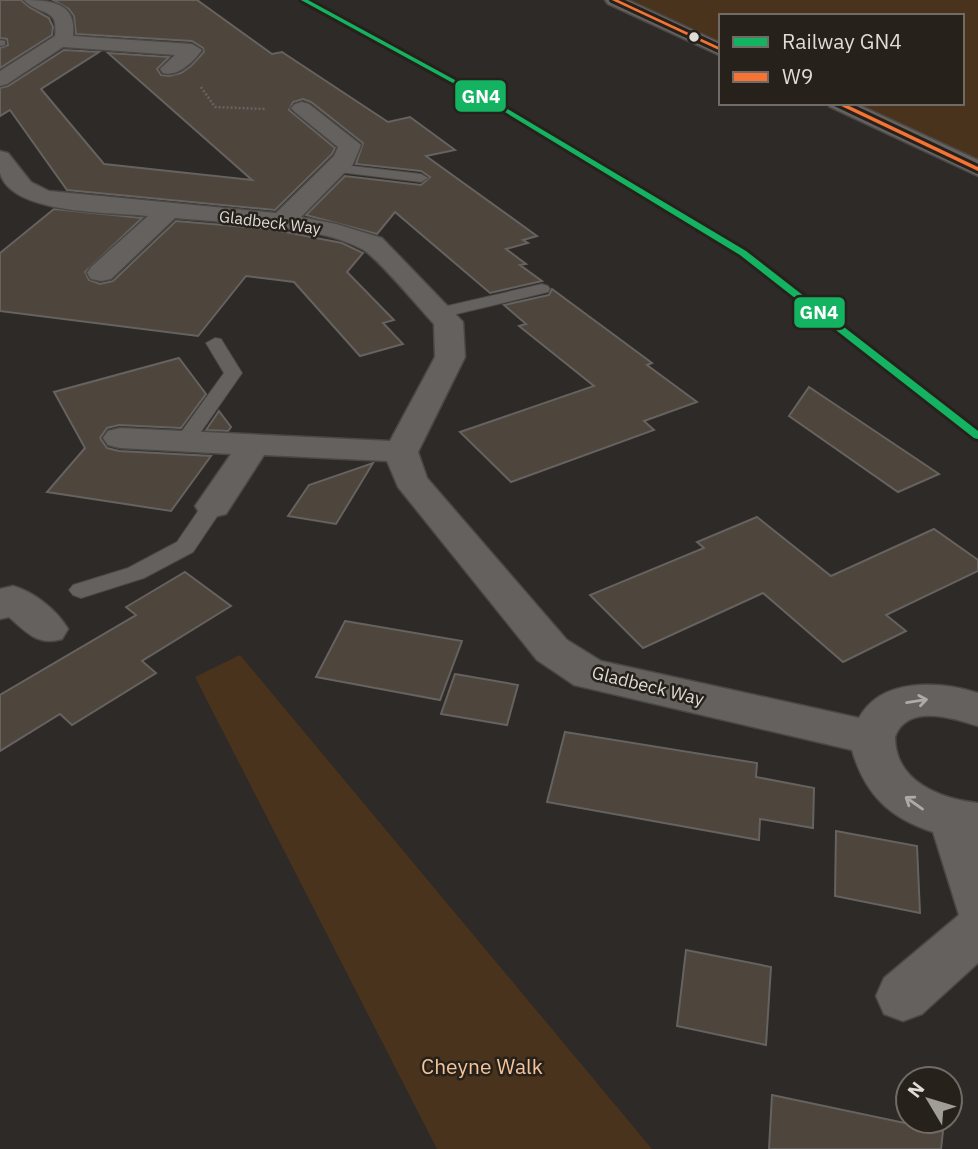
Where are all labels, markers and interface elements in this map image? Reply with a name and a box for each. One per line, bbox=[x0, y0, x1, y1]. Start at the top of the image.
legend bbox=[719, 14, 964, 105]
text: Railway GN4 bbox=[782, 27, 902, 55]
unlabelled marker bbox=[687, 30, 701, 44]
text: W9 bbox=[782, 62, 813, 90]
line badge: GN4 bbox=[454, 79, 507, 113]
text: GN4 bbox=[462, 84, 500, 108]
street label: Gladbeck Way bbox=[218, 206, 322, 238]
line badge: GN4 bbox=[793, 296, 846, 329]
text: GN4 bbox=[800, 300, 838, 324]
street label: Gladbeck Way bbox=[590, 660, 707, 711]
one-way arrow bbox=[905, 694, 928, 707]
one-way arrow bbox=[905, 796, 924, 810]
park label: Cheyne Walk bbox=[421, 1052, 543, 1080]
north arrow bbox=[894, 1065, 964, 1135]
text: N bbox=[902, 1077, 929, 1102]

